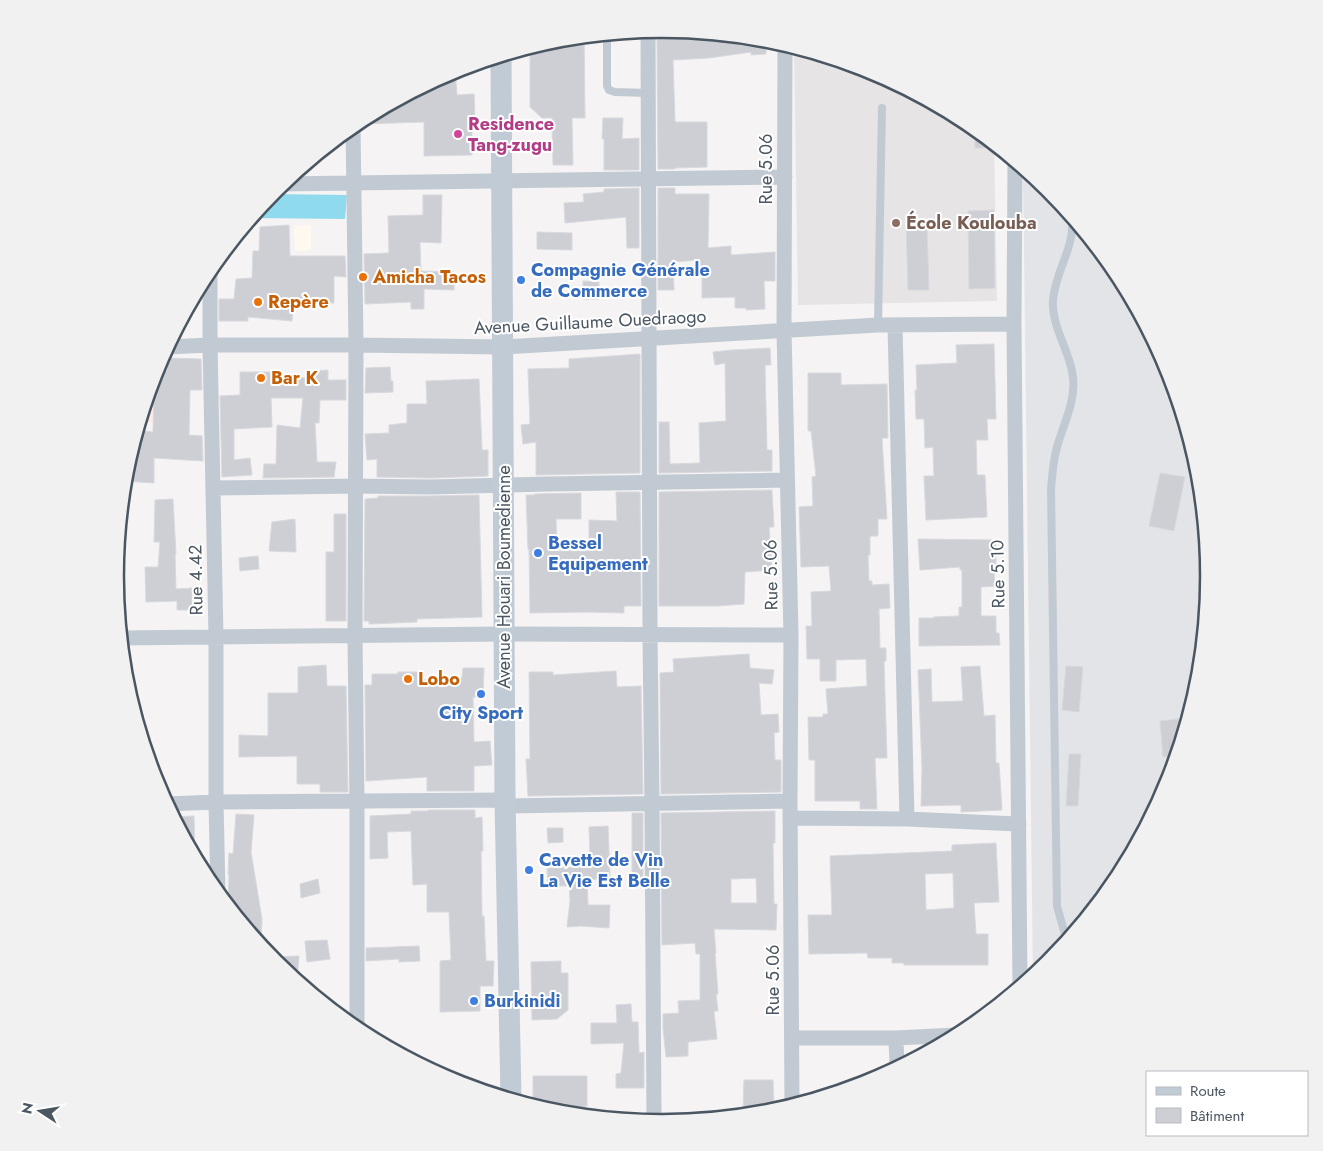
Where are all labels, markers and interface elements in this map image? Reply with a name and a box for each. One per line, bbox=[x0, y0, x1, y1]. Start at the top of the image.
place label: Residence Tang-zugu bbox=[468, 111, 554, 158]
marker: Residence Tang-zugu bbox=[452, 128, 464, 140]
street label: Rue 5.06 bbox=[753, 134, 779, 204]
place label: École Koulouba bbox=[906, 210, 1037, 236]
marker: École Koulouba bbox=[890, 217, 902, 229]
place label: Compagnie Générale de Commerce bbox=[531, 257, 710, 304]
place label: Amicha Tacos bbox=[372, 264, 486, 290]
marker: Amicha Tacos bbox=[357, 271, 369, 283]
marker: Compagnie Générale de Commerce bbox=[515, 274, 527, 286]
place label: Repère bbox=[268, 289, 329, 315]
marker: Repère bbox=[252, 296, 264, 308]
street label: Avenue Guillaume Ouedraogo bbox=[473, 303, 707, 341]
place label: Bar K bbox=[271, 365, 318, 391]
marker: Bar K bbox=[255, 372, 267, 384]
street label: Avenue Houari Boumedienne bbox=[491, 465, 517, 689]
place label: Bessel Equipement bbox=[548, 530, 648, 577]
street label: Rue 5.06 bbox=[757, 539, 785, 611]
street label: Rue 5.10 bbox=[984, 539, 1012, 609]
street label: Rue 4.42 bbox=[182, 544, 210, 616]
marker: Bessel Equipement bbox=[532, 547, 544, 559]
place label: Lobo bbox=[418, 666, 460, 692]
marker: Lobo bbox=[402, 673, 414, 685]
marker: City Sport bbox=[475, 688, 487, 700]
place label: City Sport bbox=[439, 700, 523, 726]
place label: Cavette de Vin La Vie Est Belle bbox=[539, 847, 670, 894]
marker: Cavette de Vin La Vie Est Belle bbox=[523, 864, 535, 876]
street label: Rue 5.06 bbox=[760, 945, 786, 1015]
place label: Burkinidi bbox=[484, 988, 560, 1014]
marker: Burkinidi bbox=[468, 995, 480, 1007]
legend bbox=[1146, 1071, 1308, 1136]
text: Route bbox=[1190, 1080, 1226, 1102]
north arrow bbox=[15, 1086, 65, 1136]
text: N bbox=[16, 1101, 38, 1116]
text: Bâtiment bbox=[1190, 1105, 1244, 1127]

